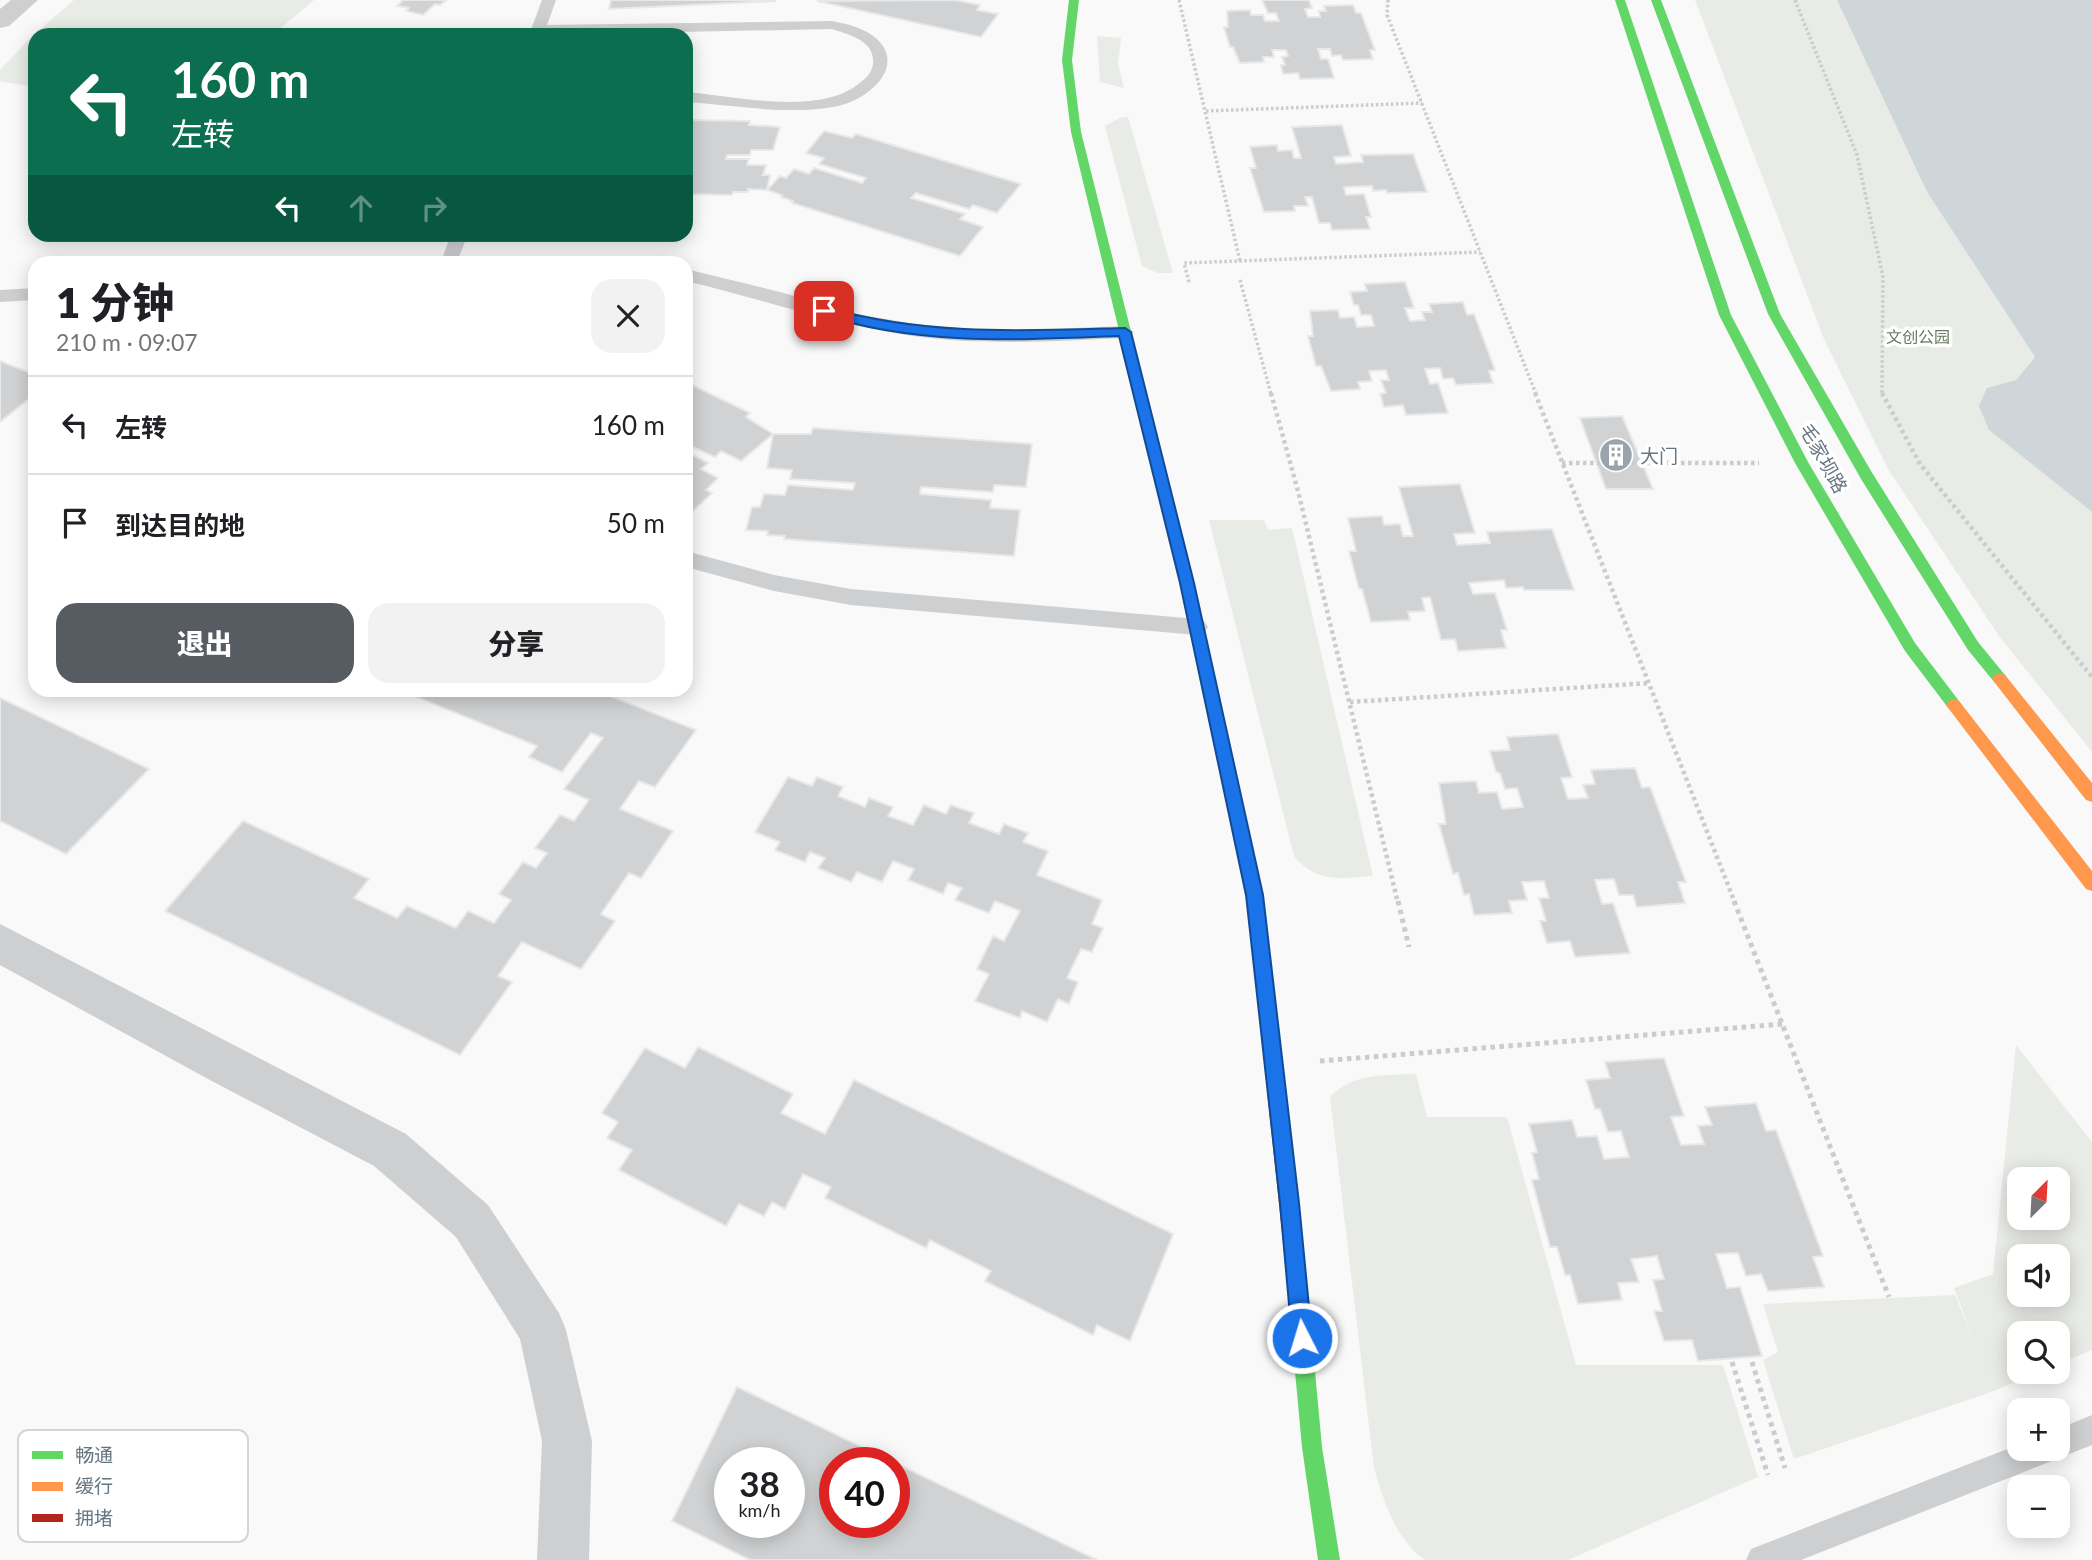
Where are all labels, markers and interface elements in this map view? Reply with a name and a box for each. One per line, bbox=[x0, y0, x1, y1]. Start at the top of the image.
text: 160 m bbox=[171, 50, 309, 108]
icon: left bbox=[56, 56, 147, 147]
text: 左转 bbox=[171, 114, 235, 153]
icon: left bbox=[269, 189, 307, 227]
icon: ahead bbox=[342, 189, 380, 227]
icon: right bbox=[415, 189, 453, 227]
text: 1 分钟 bbox=[56, 277, 174, 327]
button: close bbox=[591, 279, 665, 353]
pin bbox=[794, 281, 854, 341]
icon: arrive bbox=[805, 292, 843, 330]
park label: 文创公园 bbox=[1886, 327, 1950, 346]
text: 210 m · 09:07 bbox=[56, 328, 198, 356]
icon: left bbox=[56, 406, 94, 444]
text: 160 m bbox=[592, 409, 665, 441]
text: 左转 bbox=[115, 411, 167, 443]
street label: 毛家坝路 bbox=[1796, 419, 1852, 497]
building icon: 大门 bbox=[1597, 436, 1635, 474]
place label: 大门 bbox=[1640, 444, 1678, 467]
icon: arrive bbox=[56, 504, 94, 542]
text: 50 m bbox=[607, 507, 665, 539]
text: 到达目的地 bbox=[115, 509, 245, 541]
button: 退出 bbox=[56, 603, 354, 683]
button: 分享 bbox=[368, 603, 665, 683]
north arrow bbox=[2007, 1167, 2070, 1230]
map controls bbox=[2007, 1167, 2070, 1538]
button: sound bbox=[2007, 1244, 2070, 1307]
position arrow bbox=[1265, 1301, 1339, 1375]
button: search bbox=[2007, 1321, 2070, 1384]
button: + bbox=[2007, 1398, 2070, 1461]
legend bbox=[18, 1430, 248, 1542]
text: 畅通 bbox=[75, 1443, 113, 1466]
speed limit sign: 40 bbox=[819, 1447, 910, 1538]
text: 38 bbox=[739, 1462, 780, 1504]
text: 缓行 bbox=[75, 1474, 113, 1497]
button: − bbox=[2007, 1475, 2070, 1538]
text: km/h bbox=[738, 1499, 781, 1521]
text: 拥堵 bbox=[75, 1506, 113, 1529]

